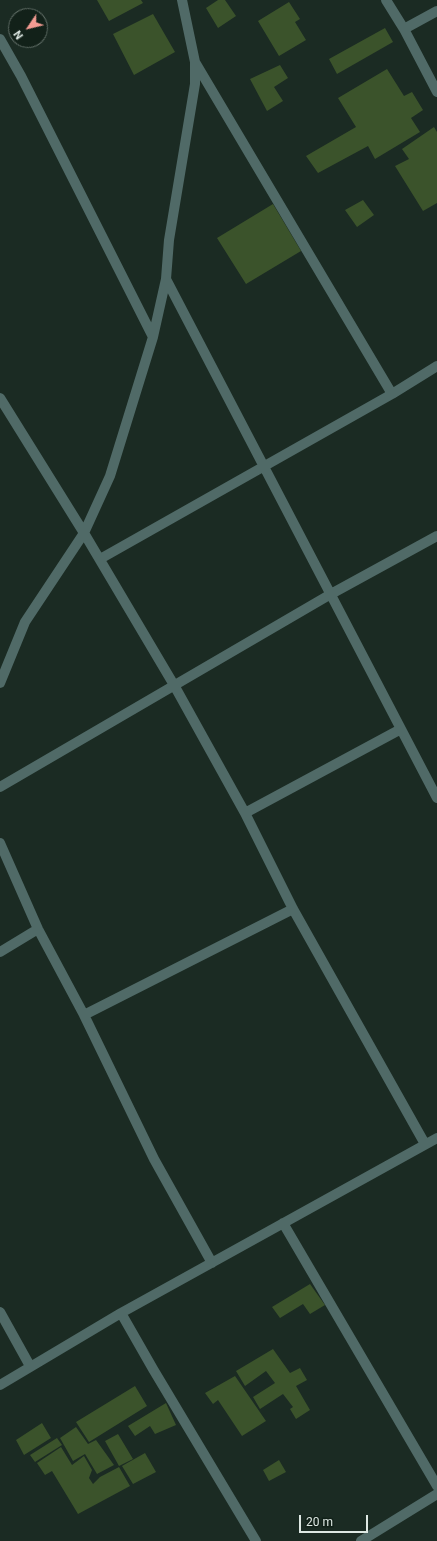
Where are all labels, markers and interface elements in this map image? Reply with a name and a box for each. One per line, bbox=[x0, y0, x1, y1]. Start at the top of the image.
north arrow bbox=[8, 8, 48, 48]
text: N bbox=[11, 28, 26, 42]
scale bar bbox=[301, 1507, 370, 1533]
text: 20 m bbox=[306, 1515, 333, 1529]

